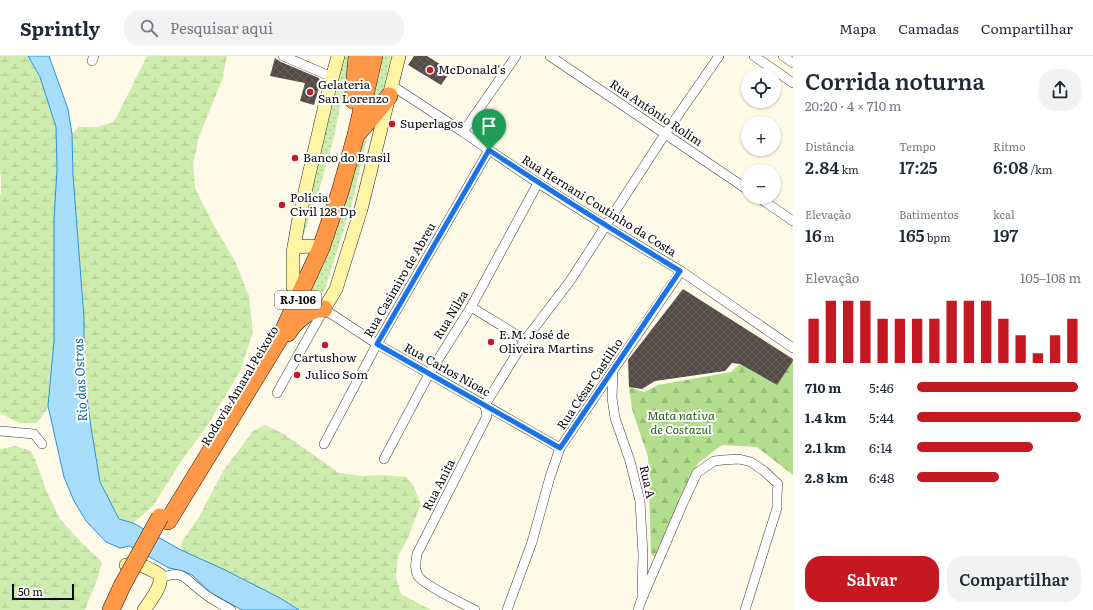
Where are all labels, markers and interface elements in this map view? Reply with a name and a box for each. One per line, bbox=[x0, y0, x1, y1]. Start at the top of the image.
search box bbox=[124, 10, 404, 46]
text: Sprintly bbox=[20, 14, 100, 42]
text: Pesquisar aqui bbox=[170, 16, 273, 39]
icon: search bbox=[138, 17, 160, 39]
text: Mapa bbox=[839, 18, 876, 38]
text: Camadas bbox=[898, 18, 959, 38]
text: Compartilhar bbox=[981, 18, 1073, 38]
place label: McDonald's bbox=[438, 60, 506, 78]
text: Corrida noturna bbox=[805, 64, 985, 97]
marker: McDonald's bbox=[425, 65, 435, 75]
map controls bbox=[741, 68, 781, 204]
button: locate bbox=[741, 68, 781, 108]
button: share bbox=[1039, 69, 1081, 111]
street label: Rua Antônio Rolim bbox=[606, 74, 707, 150]
place label: Gelateria San Lorenzo bbox=[318, 75, 389, 107]
marker: Gelateria San Lorenzo bbox=[305, 87, 315, 97]
text: 20:20 · 4 × 710 m bbox=[805, 96, 901, 115]
pin bbox=[472, 109, 506, 150]
place label: Superlagos bbox=[400, 114, 463, 132]
icon: arrive bbox=[478, 115, 500, 137]
button: + bbox=[741, 116, 781, 156]
marker: Superlagos bbox=[387, 119, 397, 129]
text: Distância bbox=[805, 138, 854, 154]
text: Tempo bbox=[899, 138, 936, 154]
text: Ritmo bbox=[993, 138, 1026, 154]
place label: Banco do Brasil bbox=[303, 148, 391, 166]
street label: Rua Hernani Coutinho da Costa bbox=[519, 150, 681, 261]
marker: Banco do Brasil bbox=[290, 153, 300, 163]
text: 2.84 bbox=[805, 154, 839, 179]
text: 17:25 bbox=[899, 154, 938, 179]
text: 6:08 bbox=[993, 154, 1028, 179]
text: km bbox=[839, 161, 859, 177]
text: /km bbox=[1028, 161, 1052, 177]
button: − bbox=[741, 164, 781, 204]
place label: Polícia Civil 128 Dp bbox=[290, 188, 356, 220]
marker: Polícia Civil 128 Dp bbox=[277, 200, 287, 210]
text: Elevação bbox=[805, 206, 851, 222]
text: Batimentos bbox=[899, 206, 959, 222]
text: kcal bbox=[993, 206, 1015, 222]
street label: Rua Casimiro de Abreu bbox=[359, 218, 440, 340]
text: 16 bbox=[805, 222, 822, 247]
text: 165 bbox=[899, 222, 925, 247]
text: 197 bbox=[993, 222, 1018, 247]
text: m bbox=[822, 229, 834, 245]
text: bpm bbox=[925, 229, 951, 245]
text: Elevação bbox=[805, 268, 859, 287]
text: 105–108 m bbox=[1020, 268, 1081, 287]
street label: Rua Nilza bbox=[428, 286, 472, 343]
road number: RJ-106 bbox=[275, 291, 321, 309]
street label: Rodovia Amaral Peixoto bbox=[196, 322, 282, 449]
place label: E.M. José de Oliveira Martins bbox=[499, 325, 594, 357]
street label: Rua César Castilho bbox=[552, 334, 626, 433]
marker: E.M. José de Oliveira Martins bbox=[486, 337, 496, 347]
water label: Rio das Ostras bbox=[68, 338, 91, 422]
street label: Rua Carlos Nioac bbox=[401, 338, 494, 400]
marker: Cartushow bbox=[320, 340, 330, 350]
place label: Cartushow bbox=[293, 348, 357, 366]
place label: Julico Som bbox=[305, 365, 368, 383]
marker: Julico Som bbox=[292, 370, 302, 380]
text: 710 m bbox=[805, 378, 841, 397]
text: 5:46 bbox=[869, 378, 894, 397]
park label: Mata nativa de Costazul bbox=[647, 406, 715, 438]
text: 1.4 km bbox=[805, 408, 846, 427]
text: 5:44 bbox=[869, 408, 894, 427]
text: 2.1 km bbox=[805, 438, 846, 457]
text: 6:14 bbox=[869, 438, 892, 457]
street label: Rua Anita bbox=[417, 455, 459, 514]
street label: Rua A bbox=[636, 464, 660, 500]
text: 2.8 km bbox=[805, 468, 848, 487]
text: 6:48 bbox=[869, 468, 894, 487]
button: Salvar bbox=[805, 556, 939, 602]
button: Compartilhar bbox=[947, 556, 1081, 602]
scale bar bbox=[12, 582, 74, 601]
text: 50 m bbox=[18, 583, 43, 599]

